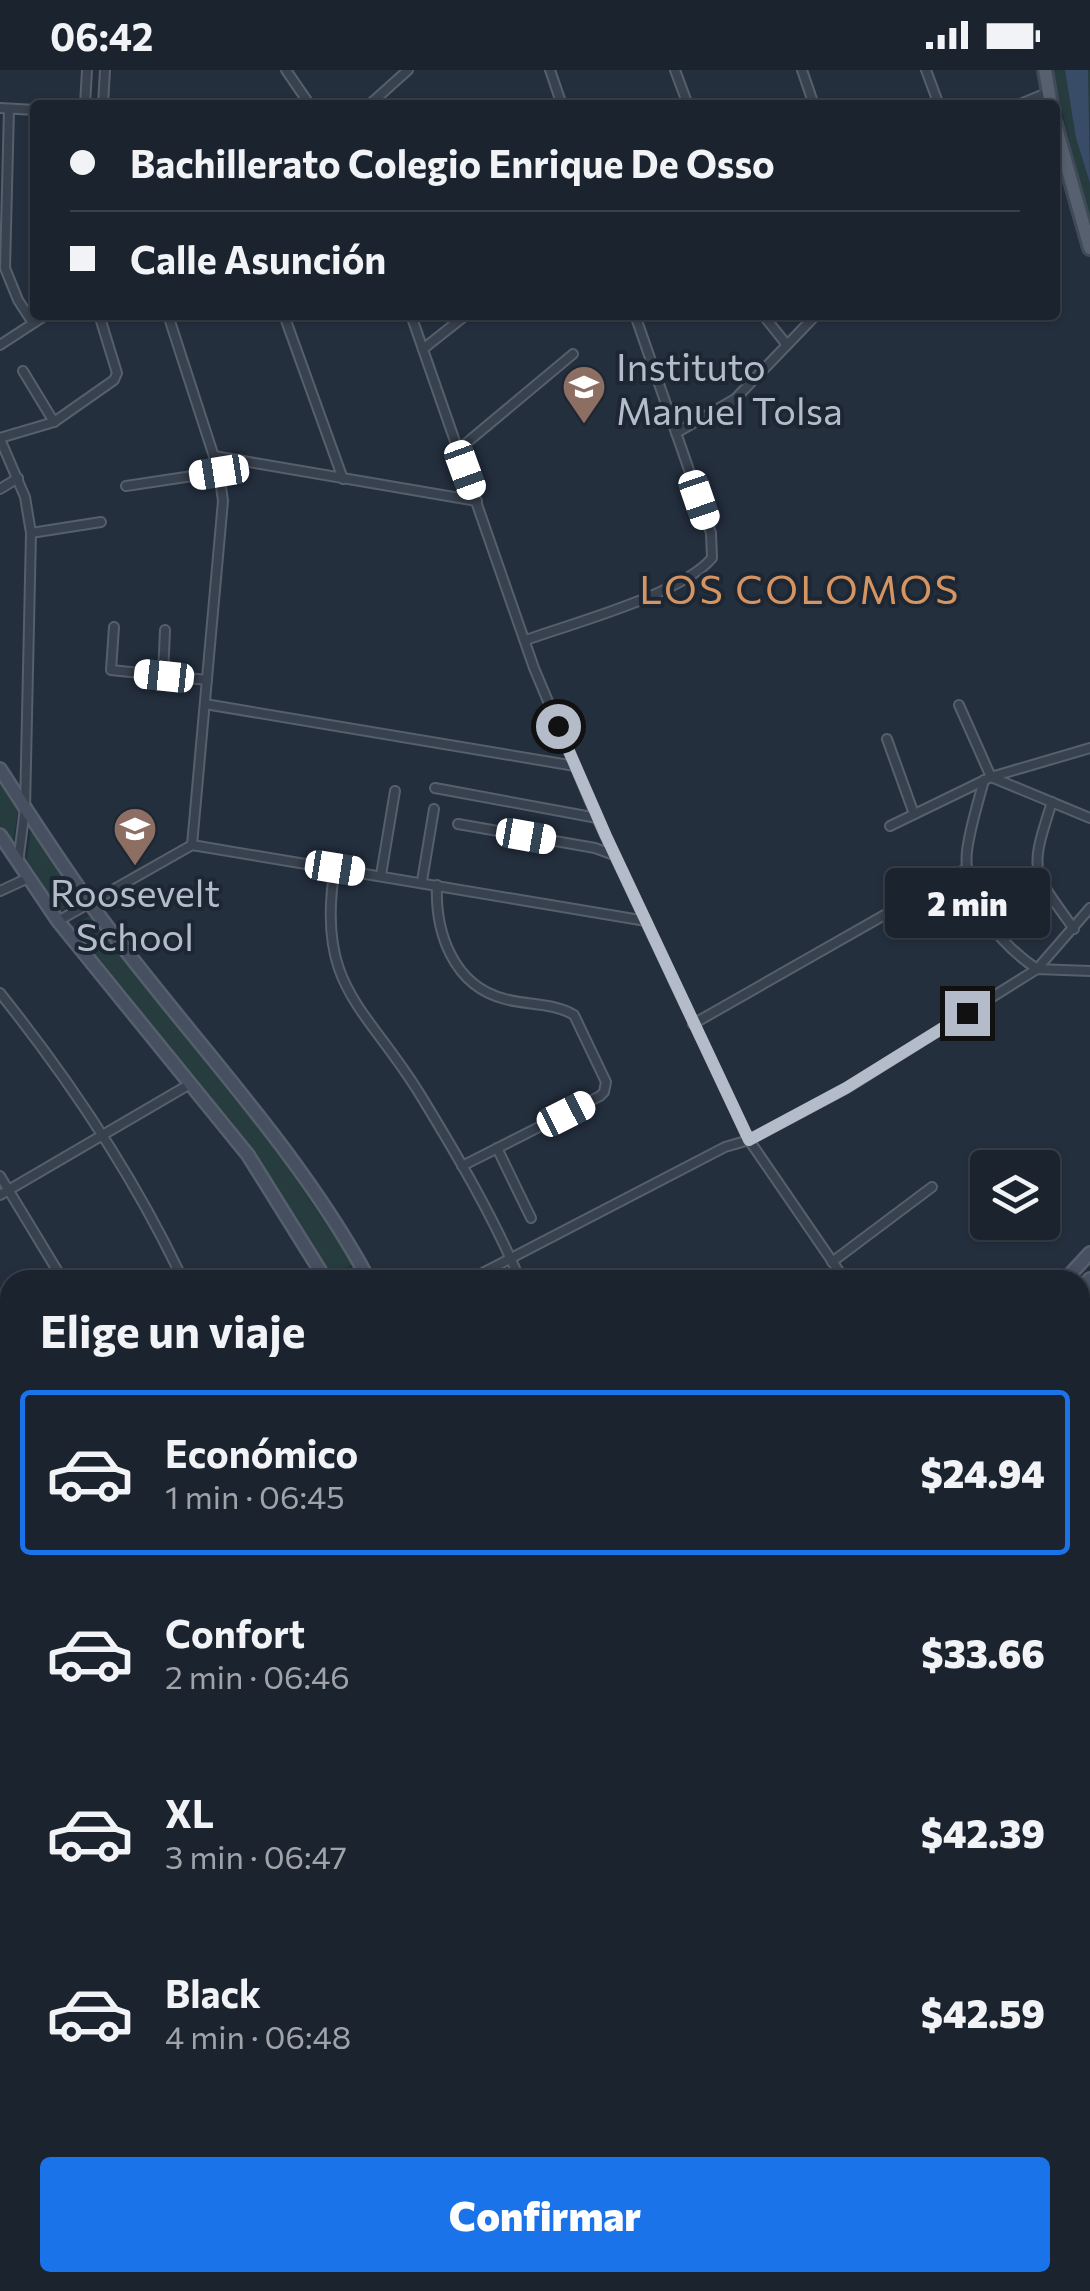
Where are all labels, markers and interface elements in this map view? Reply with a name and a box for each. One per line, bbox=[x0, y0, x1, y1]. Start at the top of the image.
text: 06:42 bbox=[50, 12, 153, 59]
text: Bachillerato Colegio Enrique De Osso bbox=[130, 139, 775, 186]
text: Calle Asunción bbox=[130, 235, 386, 282]
place label: Instituto Manuel Tolsa bbox=[616, 342, 843, 433]
school or university icon: Instituto Manuel Tolsa bbox=[561, 364, 607, 425]
car bbox=[441, 437, 489, 503]
car bbox=[187, 452, 251, 492]
car bbox=[675, 467, 723, 533]
district label: LOS COLOMOS bbox=[639, 563, 961, 612]
car bbox=[133, 658, 195, 694]
route start bbox=[536, 704, 581, 749]
school or university icon: Roosevelt School bbox=[112, 806, 158, 867]
car bbox=[494, 816, 558, 856]
car bbox=[303, 848, 367, 888]
place label: Roosevelt School bbox=[50, 868, 220, 959]
callout: 2 min bbox=[884, 868, 1050, 938]
text: 2 min bbox=[927, 883, 1008, 923]
route end bbox=[945, 991, 990, 1036]
car bbox=[532, 1087, 600, 1141]
map controls bbox=[970, 1150, 1060, 1240]
button: layers bbox=[970, 1150, 1060, 1240]
text: Elige un viaje bbox=[40, 1302, 305, 1357]
icon: car bbox=[45, 1428, 135, 1518]
text: Económico bbox=[165, 1429, 358, 1476]
text: $24.94 bbox=[920, 1449, 1045, 1496]
text: 1 min · 06:45 bbox=[165, 1476, 345, 1516]
icon: car bbox=[45, 1608, 135, 1698]
text: Confort bbox=[165, 1609, 305, 1656]
text: $33.66 bbox=[921, 1629, 1045, 1676]
text: 2 min · 06:46 bbox=[165, 1656, 350, 1696]
icon: car bbox=[45, 1788, 135, 1878]
text: XL bbox=[165, 1789, 214, 1836]
text: $42.39 bbox=[921, 1809, 1045, 1856]
text: 3 min · 06:47 bbox=[165, 1836, 347, 1876]
icon: car bbox=[45, 1968, 135, 2058]
text: Black bbox=[165, 1969, 261, 2016]
text: $42.59 bbox=[921, 1989, 1045, 2036]
text: 4 min · 06:48 bbox=[165, 2016, 351, 2056]
button: Confirmar bbox=[40, 2157, 1050, 2272]

